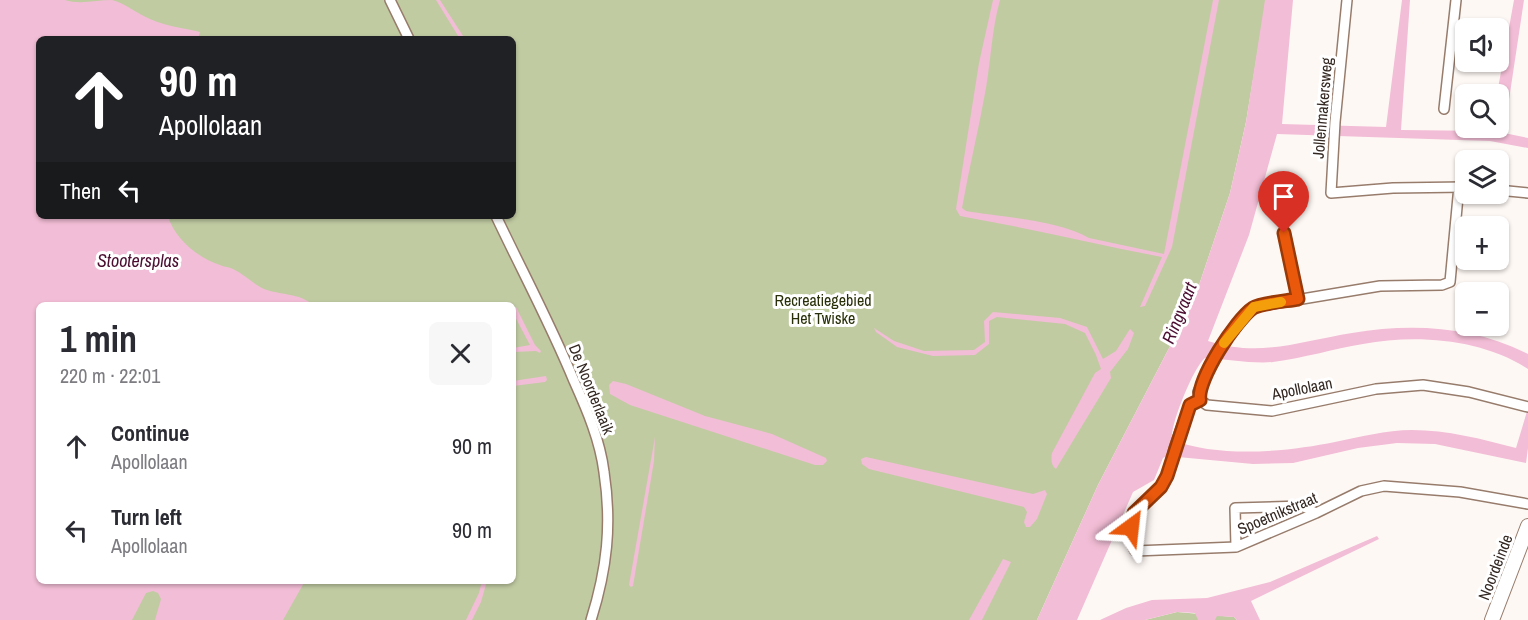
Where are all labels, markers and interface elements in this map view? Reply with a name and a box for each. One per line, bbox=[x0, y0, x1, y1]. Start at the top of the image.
map controls bbox=[1455, 18, 1509, 336]
button: sound bbox=[1455, 18, 1509, 72]
text: 90 m bbox=[159, 53, 238, 109]
street label: Jollenmakersweg bbox=[1307, 56, 1337, 159]
icon: ahead bbox=[60, 60, 138, 138]
button: search bbox=[1455, 84, 1509, 138]
text: Apollolaan bbox=[159, 107, 262, 143]
button: layers bbox=[1455, 150, 1509, 204]
pin bbox=[1258, 171, 1309, 233]
icon: left bbox=[113, 174, 146, 207]
text: Then bbox=[60, 176, 101, 206]
icon: arrive bbox=[1267, 180, 1300, 213]
button: + bbox=[1455, 216, 1509, 270]
water label: Stootersplas bbox=[97, 248, 179, 273]
water label: Ringvaart bbox=[1155, 278, 1203, 347]
button: − bbox=[1455, 282, 1509, 336]
park label: Recreatiegebied Het Twiske bbox=[774, 289, 872, 329]
text: 1 min bbox=[60, 315, 137, 363]
button: close bbox=[429, 322, 492, 385]
street label: De Noorderlaaik bbox=[564, 341, 620, 438]
text: 220 m · 22:01 bbox=[60, 362, 160, 389]
street label: Apollolaan bbox=[1269, 371, 1334, 405]
text: Continue bbox=[111, 418, 189, 448]
icon: ahead bbox=[60, 430, 93, 463]
text: 90 m bbox=[452, 431, 492, 461]
text: Apollolaan bbox=[111, 448, 188, 475]
street label: Spoetnikstraat bbox=[1234, 486, 1321, 540]
position arrow bbox=[1099, 495, 1163, 559]
text: Turn left bbox=[111, 502, 182, 532]
icon: left bbox=[60, 514, 93, 547]
text: 90 m bbox=[452, 515, 492, 545]
street label: Noordeinde bbox=[1472, 531, 1518, 603]
text: Apollolaan bbox=[111, 532, 188, 559]

